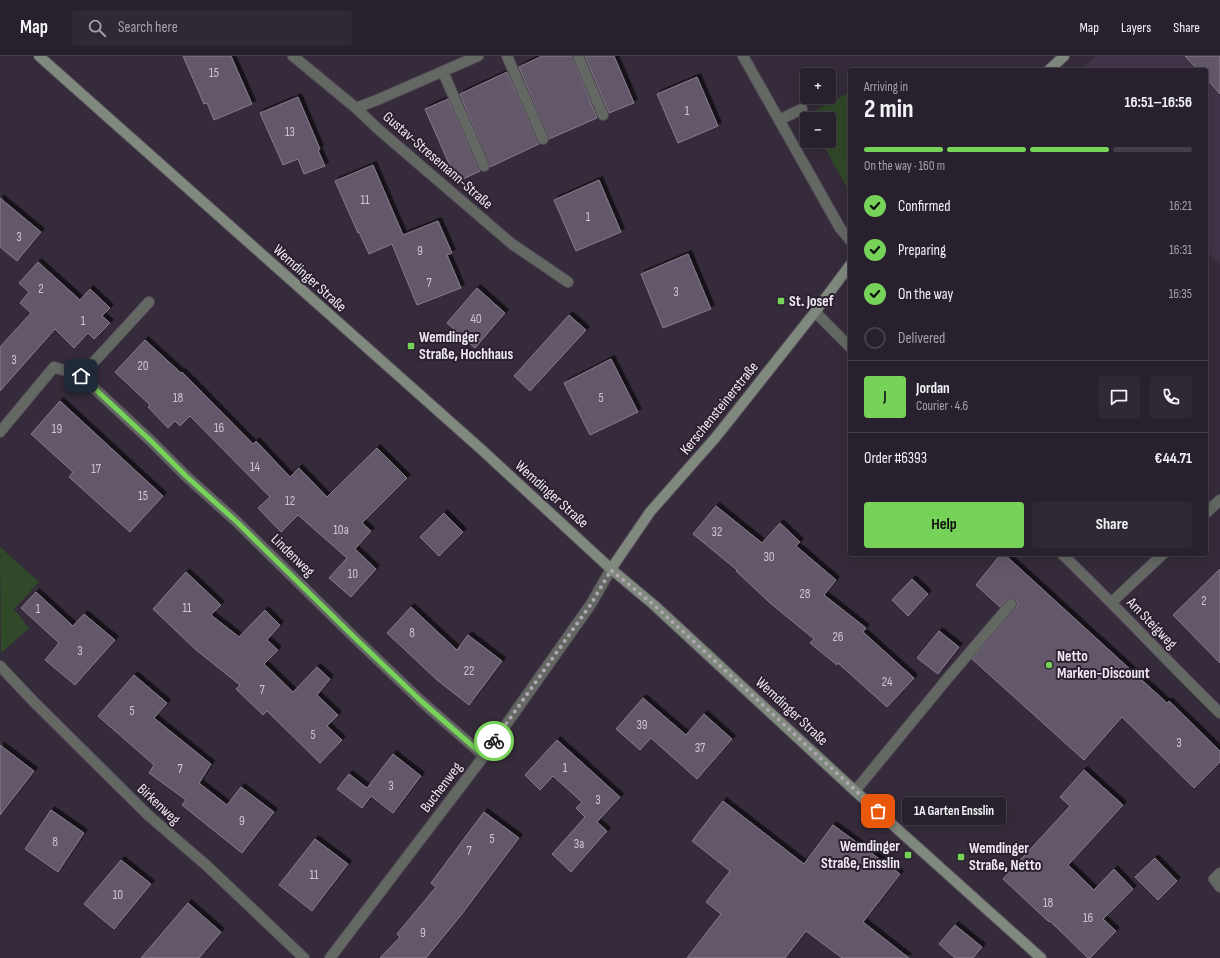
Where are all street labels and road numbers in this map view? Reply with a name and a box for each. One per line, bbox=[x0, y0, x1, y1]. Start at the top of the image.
street label: Gustav-Stresemann-Straße bbox=[379, 107, 497, 213]
street label: Wemdinger Straße bbox=[269, 240, 350, 316]
street label: Kerschensteinerstraße bbox=[676, 358, 763, 459]
street label: Wemdinger Straße bbox=[511, 456, 592, 532]
street label: Lindenweg bbox=[267, 530, 319, 581]
street label: Am Steigweg bbox=[1122, 593, 1181, 653]
street label: Wemdinger Straße bbox=[751, 673, 832, 750]
street label: Buchenweg bbox=[416, 758, 467, 816]
street label: Birkenweg bbox=[133, 780, 184, 829]

